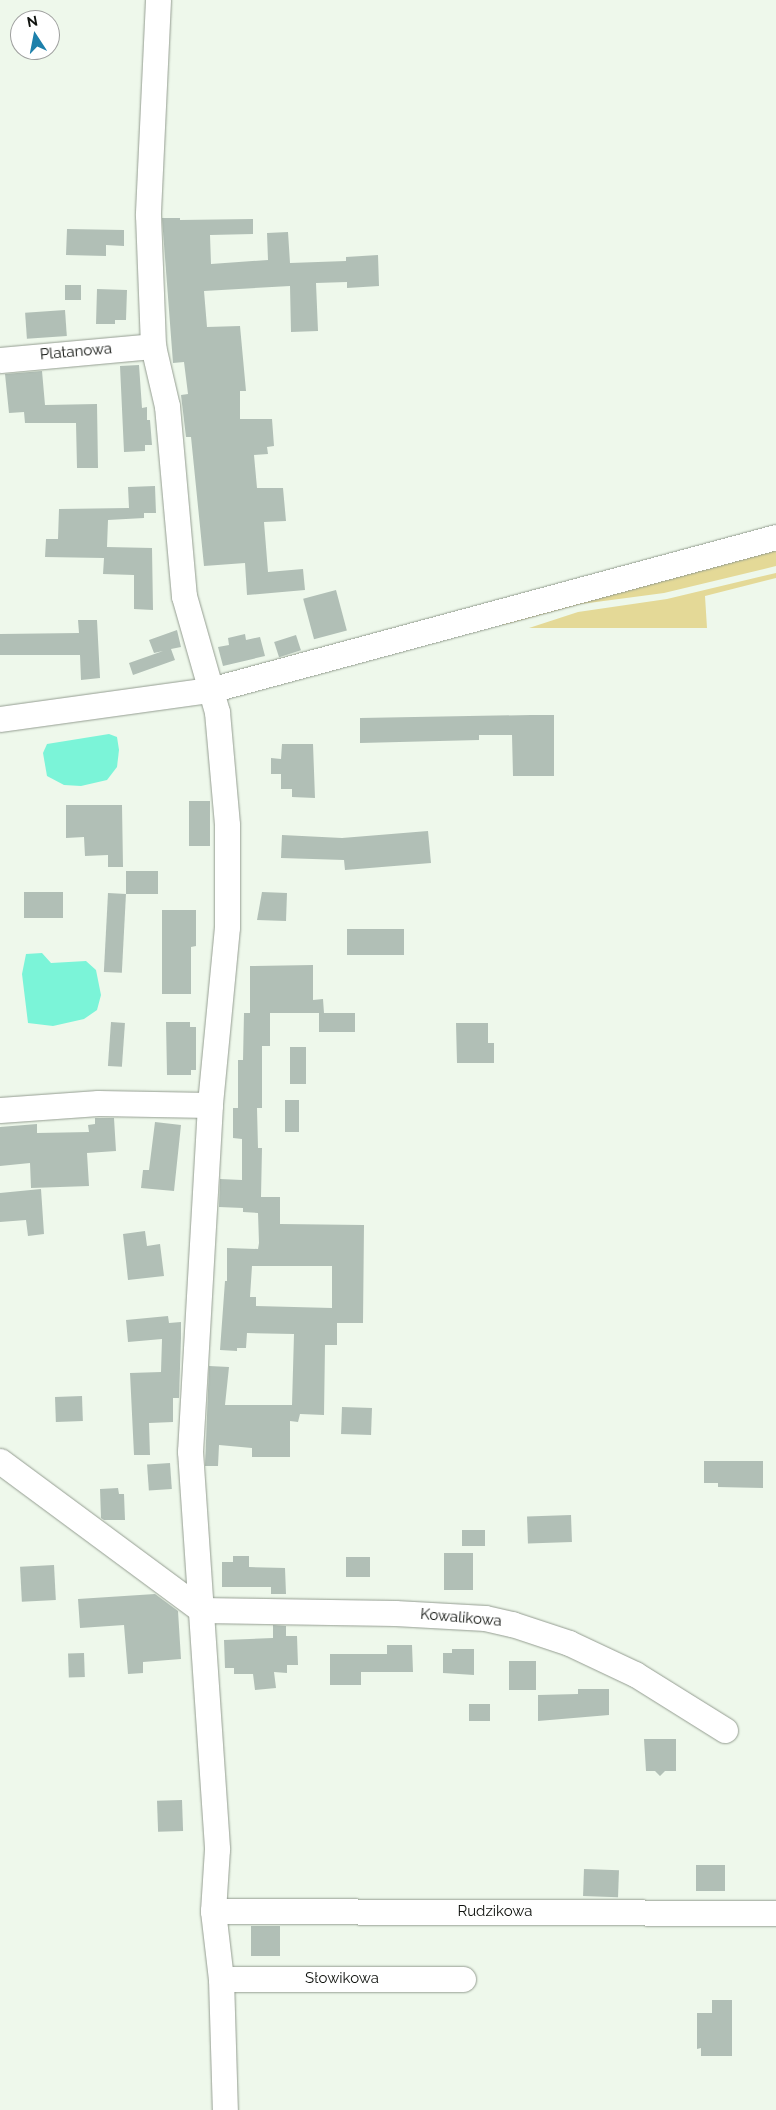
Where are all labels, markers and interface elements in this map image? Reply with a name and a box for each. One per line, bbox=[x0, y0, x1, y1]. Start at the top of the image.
north arrow bbox=[10, 10, 60, 60]
text: N bbox=[26, 12, 39, 30]
street label: Platanowa bbox=[39, 340, 113, 364]
street label: Kowalikowa bbox=[420, 1605, 502, 1631]
street label: Rudzikowa bbox=[458, 1903, 532, 1921]
street label: Słowikowa bbox=[305, 1970, 379, 1988]

